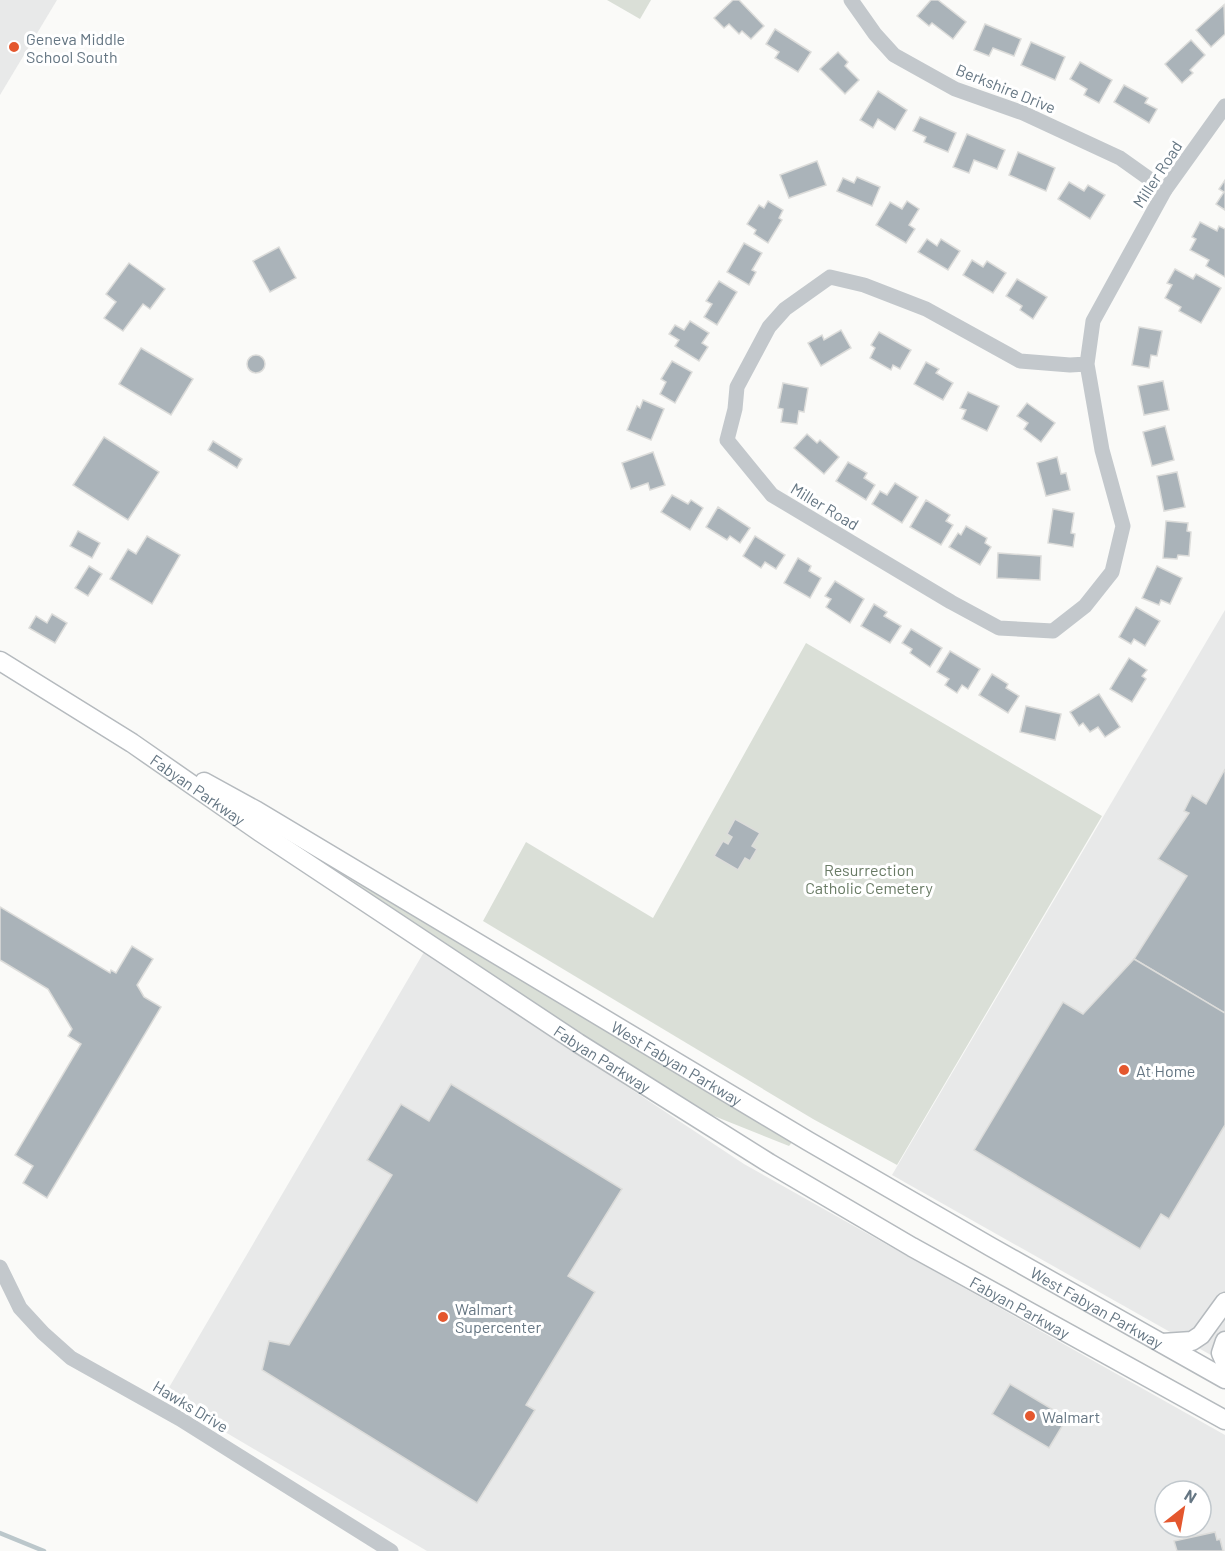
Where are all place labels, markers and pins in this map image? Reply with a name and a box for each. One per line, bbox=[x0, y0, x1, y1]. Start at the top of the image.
place label: Geneva Middle School South bbox=[26, 29, 125, 66]
marker: Geneva Middle School South bbox=[7, 40, 21, 54]
place label: At Home bbox=[1136, 1061, 1195, 1080]
marker: At Home bbox=[1117, 1063, 1131, 1077]
place label: Walmart Supercenter bbox=[455, 1299, 541, 1336]
marker: Walmart Supercenter bbox=[436, 1310, 450, 1324]
place label: Walmart bbox=[1042, 1407, 1100, 1426]
marker: Walmart bbox=[1023, 1409, 1037, 1423]

